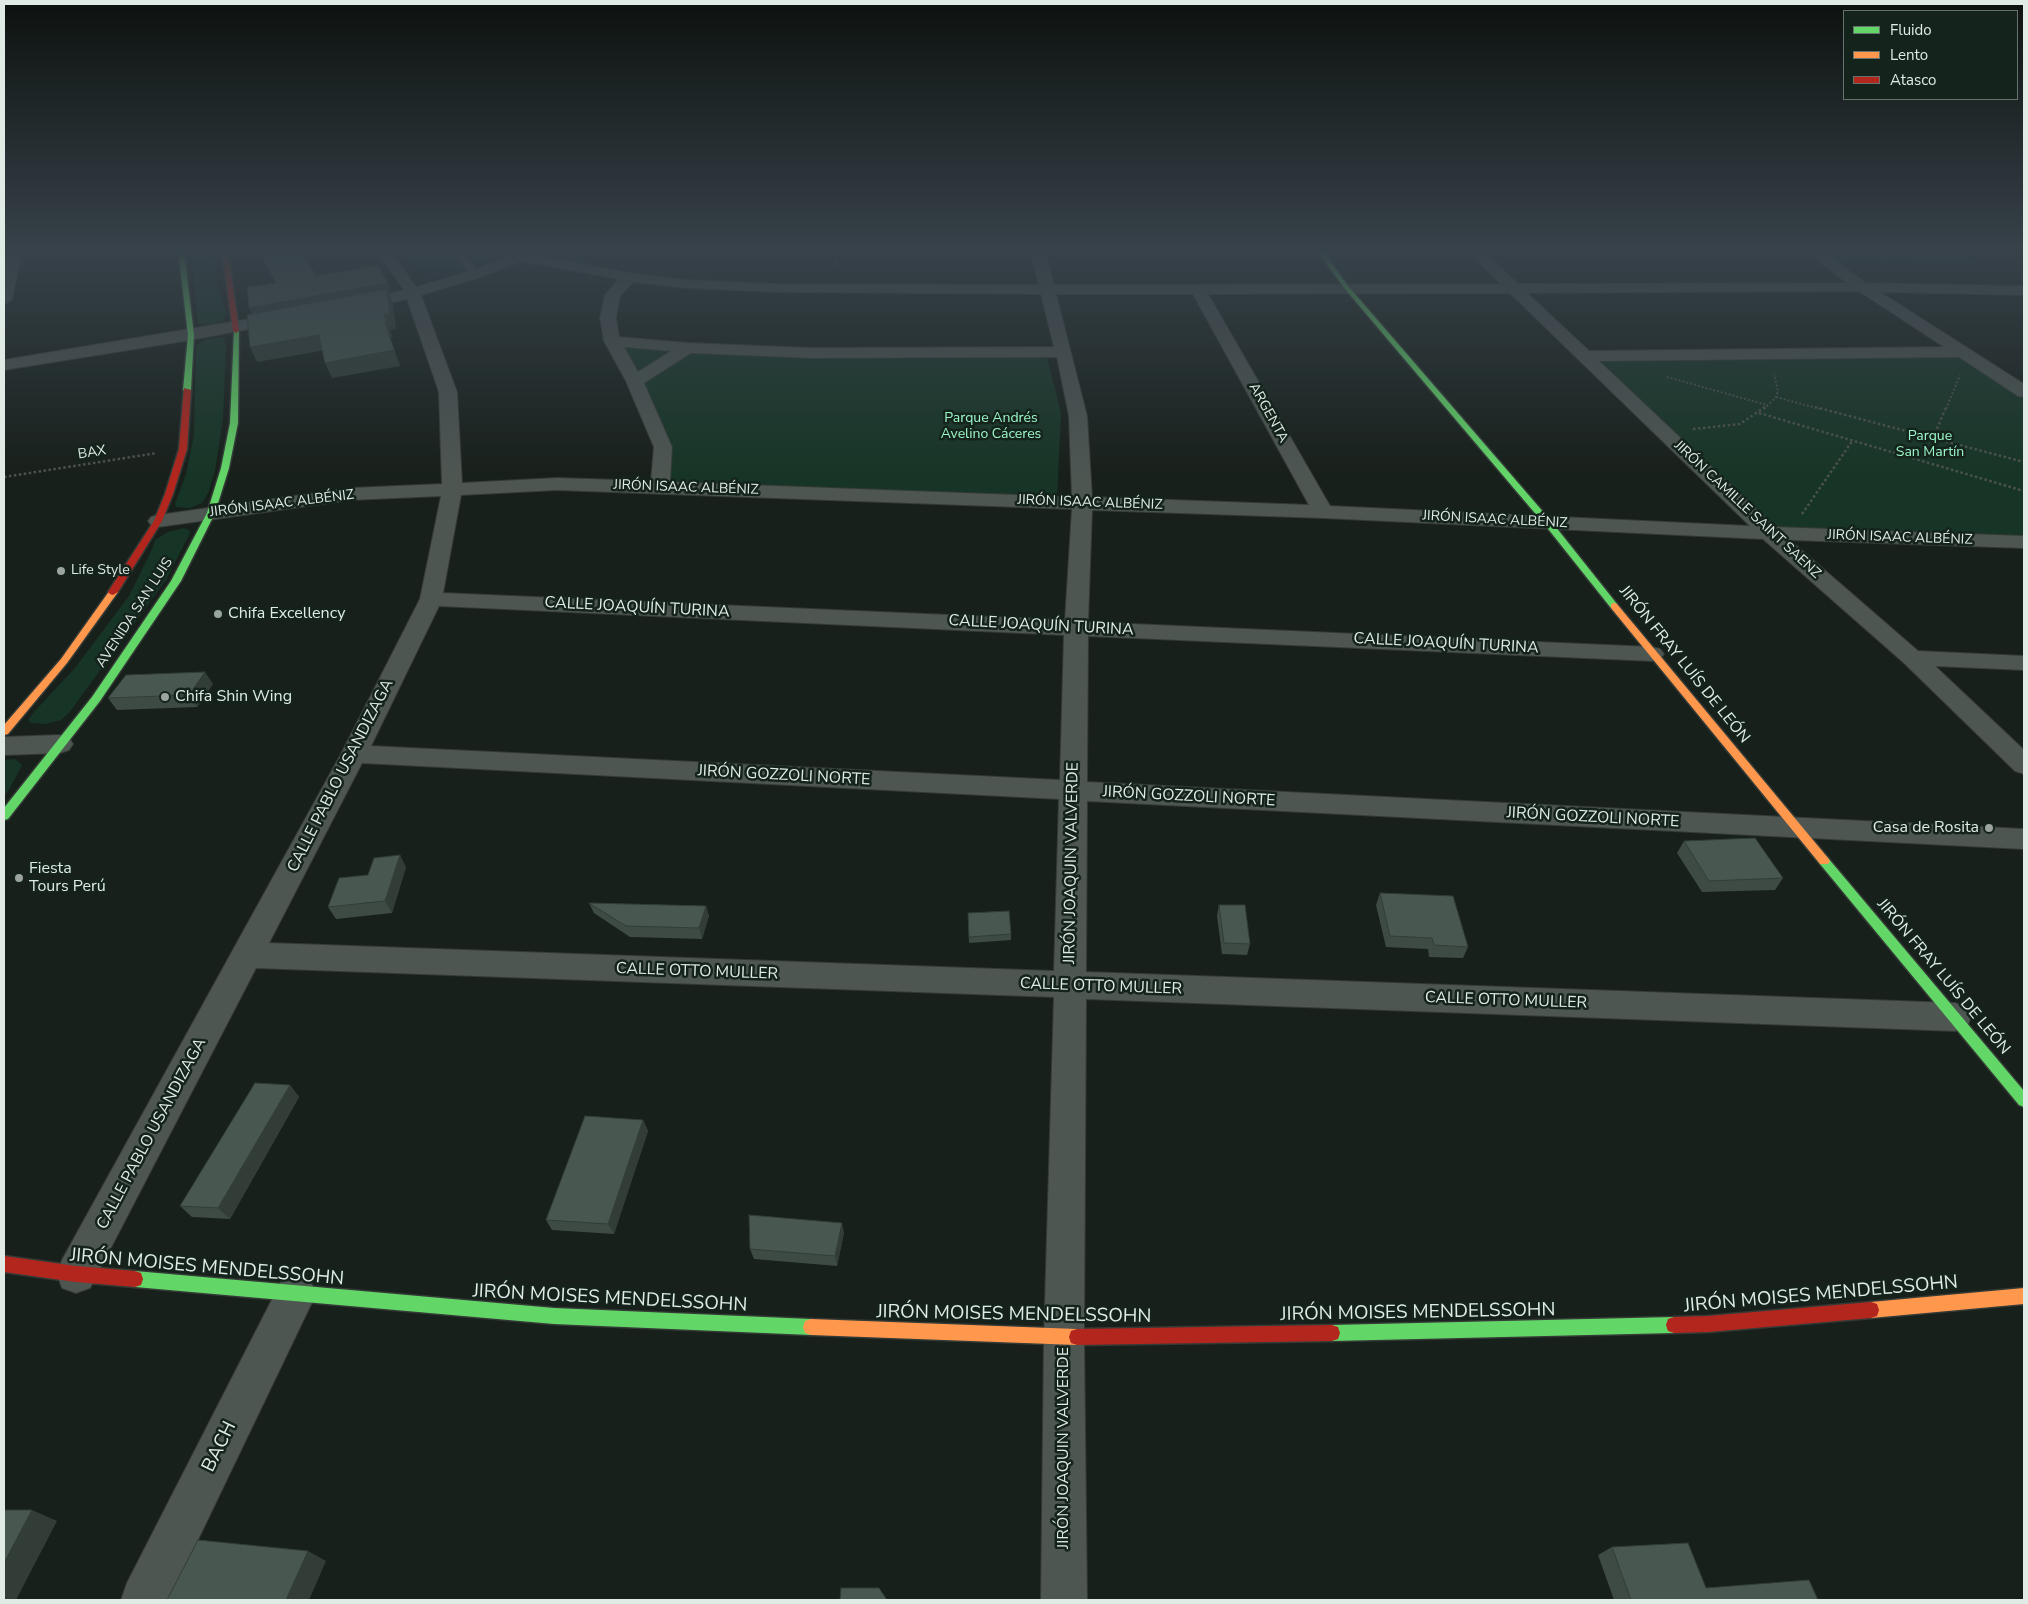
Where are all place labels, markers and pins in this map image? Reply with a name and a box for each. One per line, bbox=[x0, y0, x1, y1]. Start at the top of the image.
place label: Life Style bbox=[71, 563, 130, 579]
marker: Life Style bbox=[55, 565, 67, 577]
place label: Chifa Excellency bbox=[228, 604, 345, 624]
marker: Chifa Excellency bbox=[212, 608, 224, 620]
place label: Chifa Shin Wing bbox=[175, 687, 292, 707]
marker: Chifa Shin Wing bbox=[159, 691, 171, 703]
place label: Casa de Rosita bbox=[1873, 818, 1979, 838]
marker: Casa de Rosita bbox=[1983, 822, 1995, 834]
place label: Fiesta Tours Perú bbox=[29, 859, 106, 897]
marker: Fiesta Tours Perú bbox=[13, 872, 25, 884]

